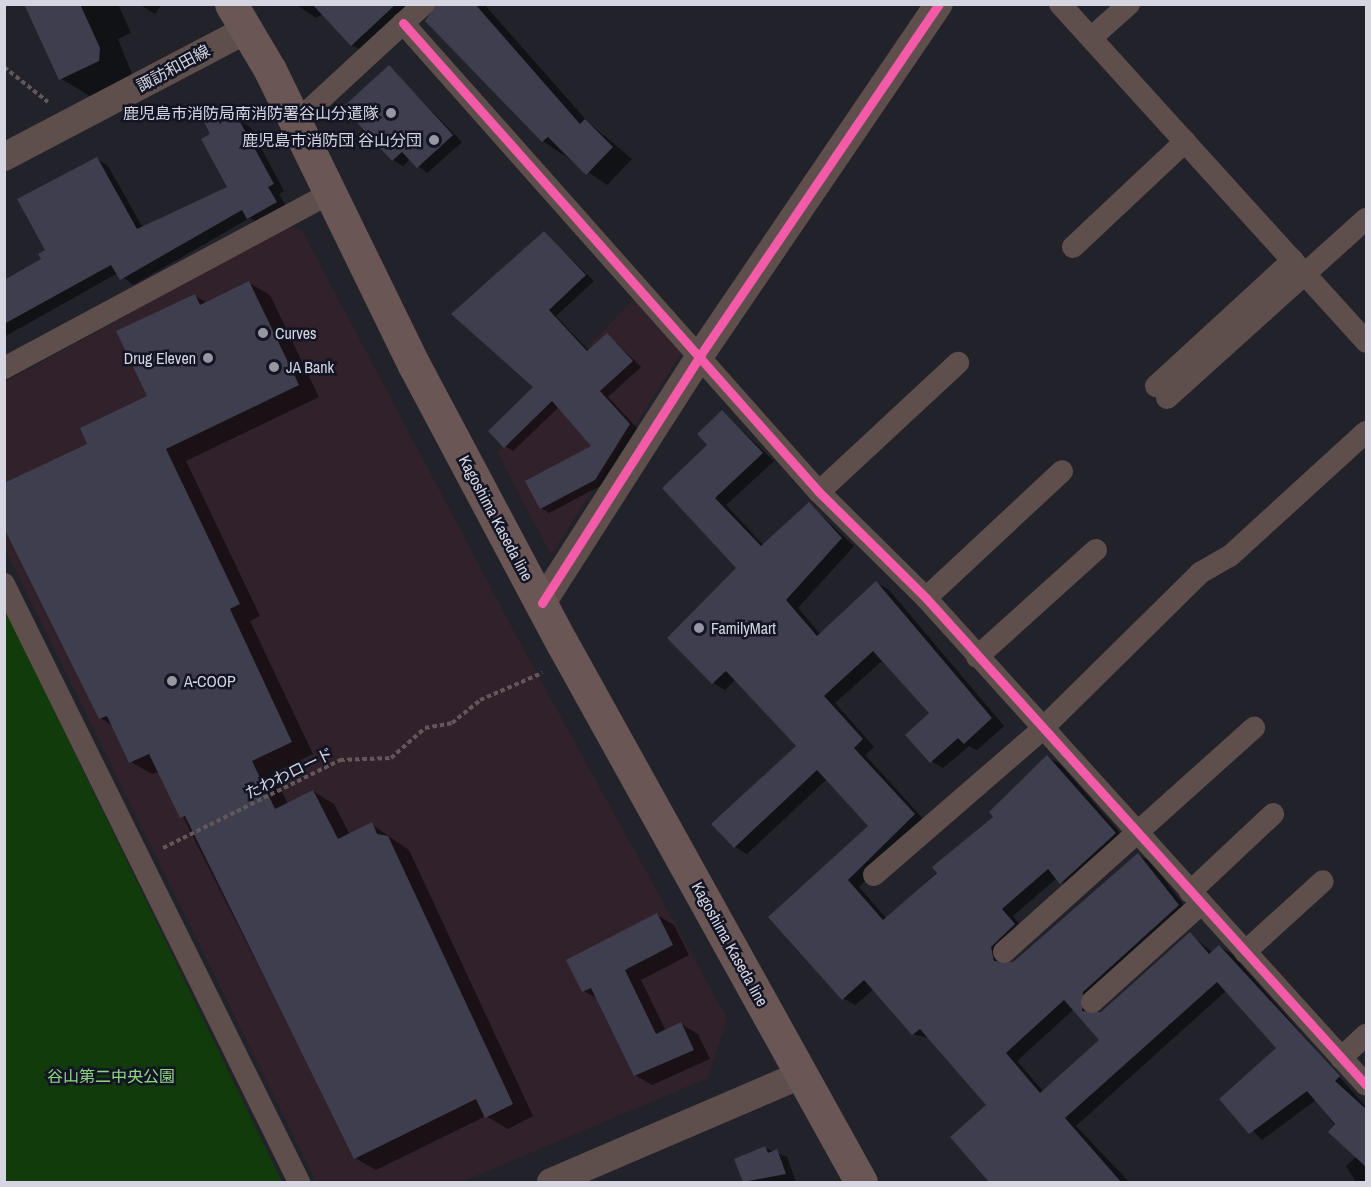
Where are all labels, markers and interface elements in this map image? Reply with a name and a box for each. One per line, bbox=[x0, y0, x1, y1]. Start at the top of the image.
street label: 諏訪和田線 bbox=[133, 41, 213, 95]
place label: 鹿児島市消防局南消防署谷山分遣隊 bbox=[123, 103, 379, 123]
marker: 鹿児島市消防局南消防署谷山分遣隊 bbox=[384, 106, 398, 120]
place label: 鹿児島市消防団 谷山分団 bbox=[242, 130, 422, 150]
marker: 鹿児島市消防団 谷山分団 bbox=[427, 133, 441, 147]
place label: Curves bbox=[275, 323, 317, 343]
marker: Curves bbox=[256, 326, 270, 340]
place label: Drug Eleven bbox=[124, 348, 196, 368]
marker: Drug Eleven bbox=[201, 351, 215, 365]
place label: JA Bank bbox=[286, 357, 335, 377]
marker: JA Bank bbox=[267, 360, 281, 374]
street label: Kagoshima Kaseda line bbox=[455, 452, 537, 584]
place label: FamilyMart bbox=[711, 618, 776, 638]
marker: FamilyMart bbox=[692, 621, 706, 635]
place label: A-COOP bbox=[184, 671, 236, 691]
marker: A-COOP bbox=[165, 674, 179, 688]
street label: たわわロード bbox=[242, 743, 336, 803]
street label: Kagoshima Kaseda line bbox=[688, 878, 772, 1010]
park label: 谷山第二中央公園 bbox=[47, 1066, 175, 1086]

